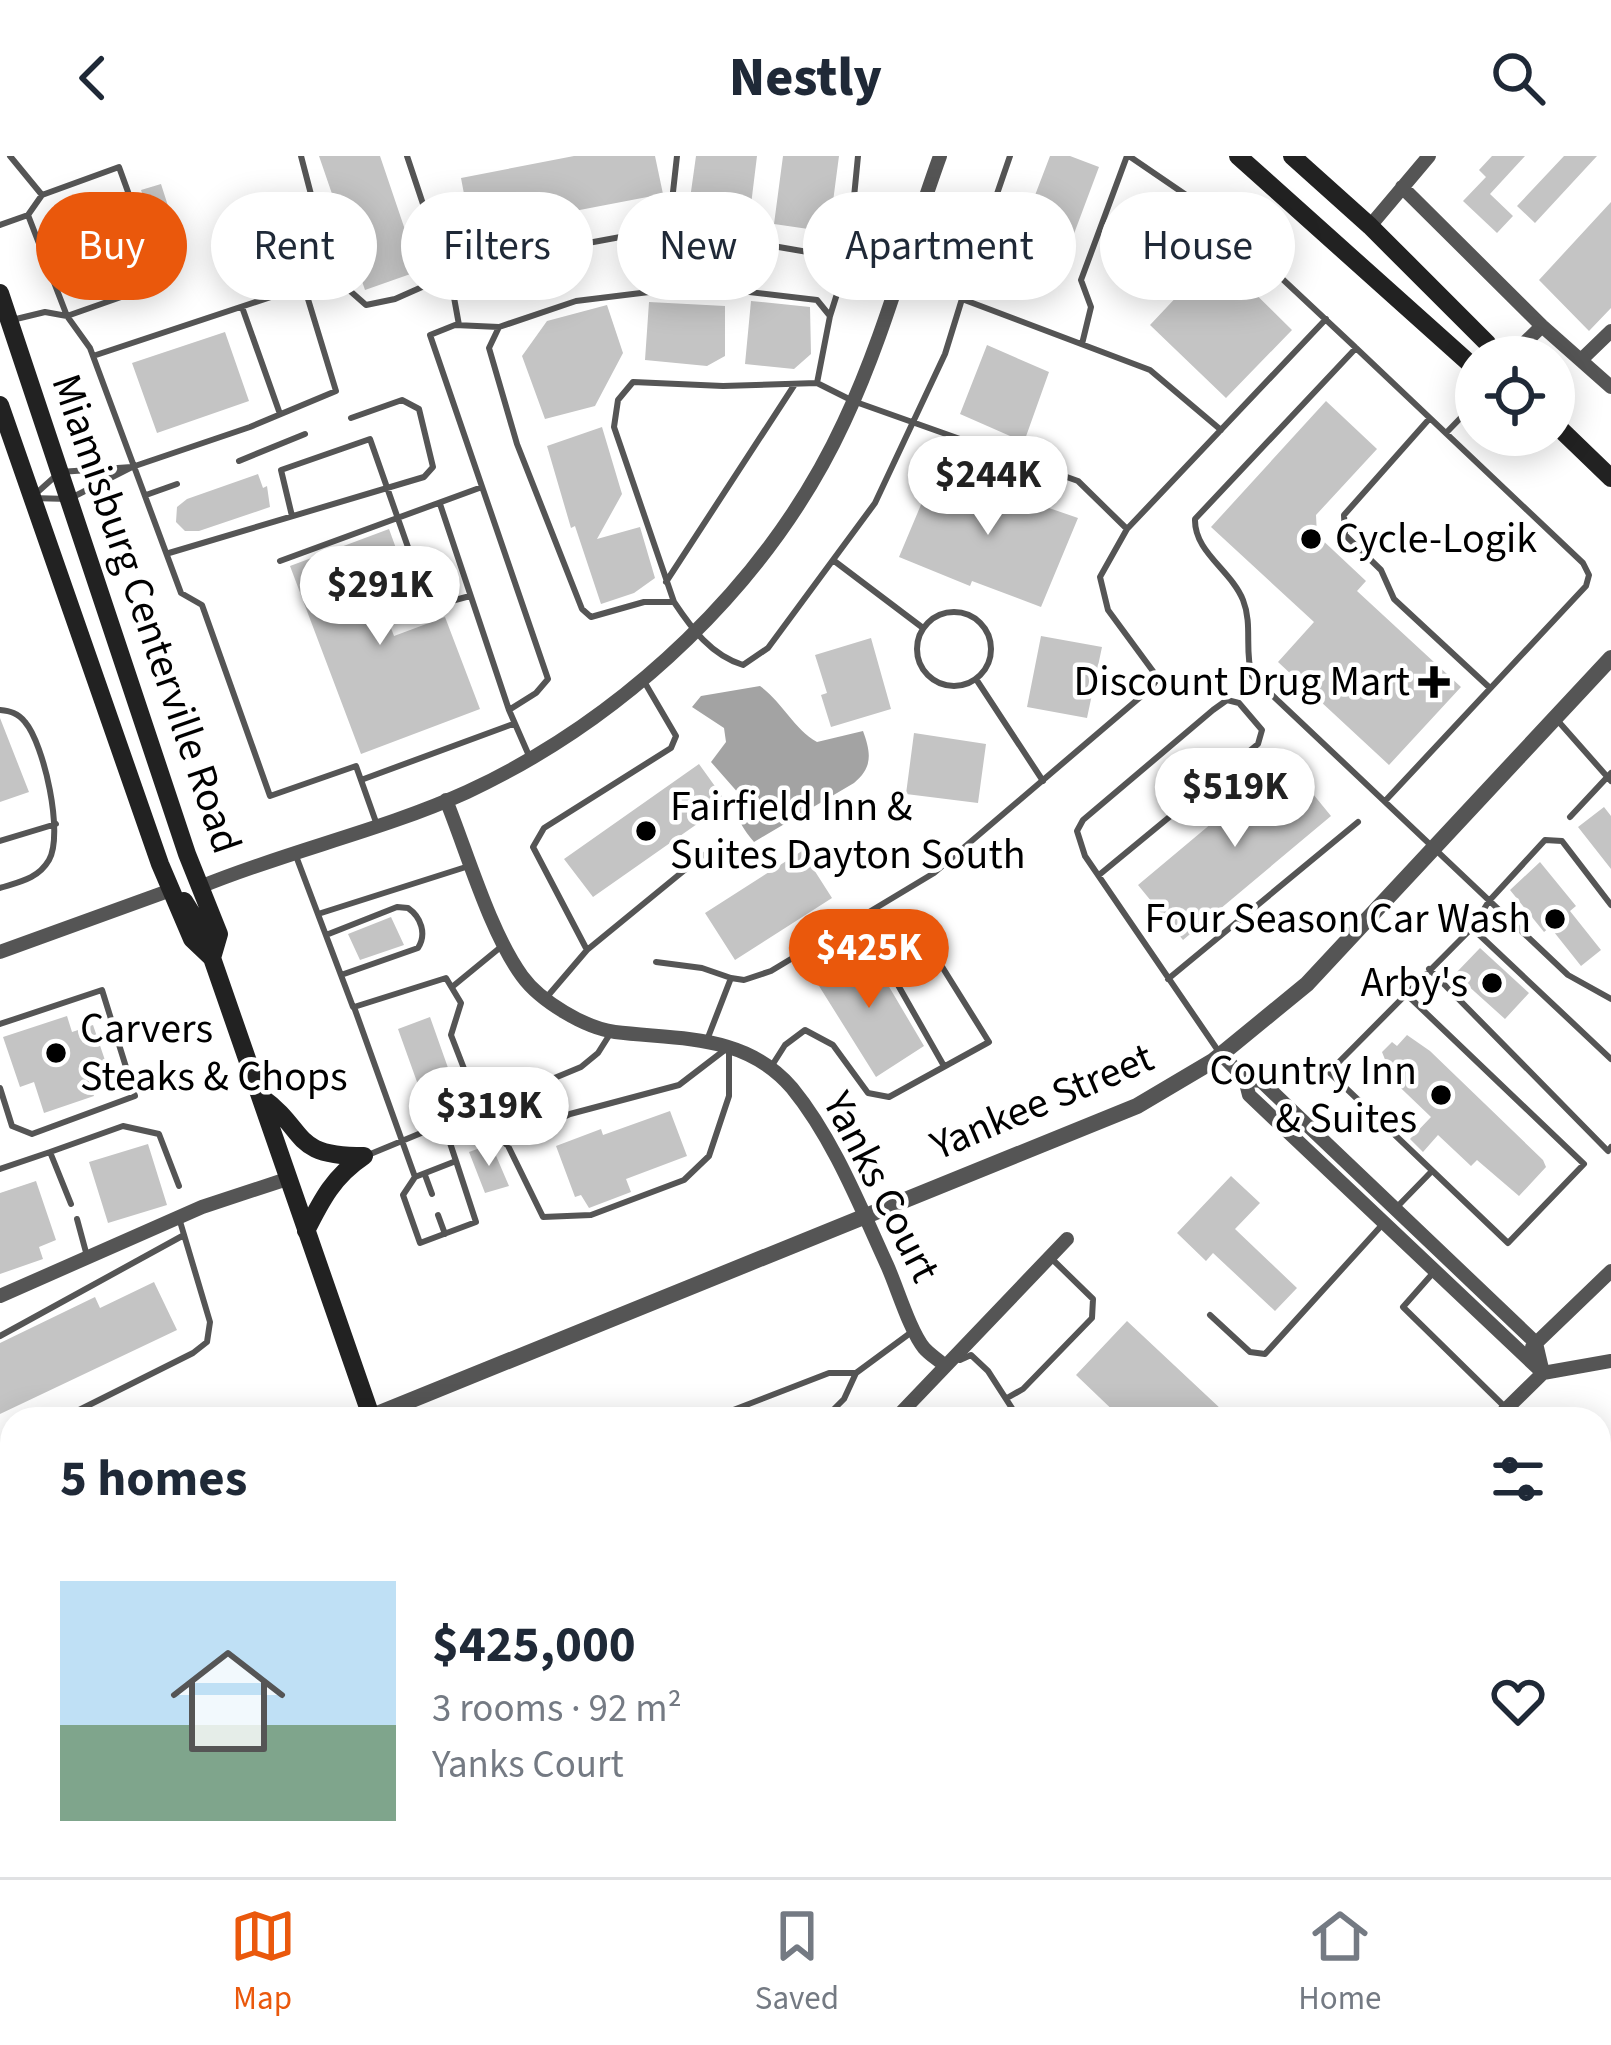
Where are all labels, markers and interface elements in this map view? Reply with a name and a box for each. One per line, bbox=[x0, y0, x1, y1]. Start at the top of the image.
text: Nestly bbox=[729, 40, 882, 117]
icon: back bbox=[60, 45, 126, 111]
icon: search bbox=[1485, 45, 1551, 111]
chip: Buy bbox=[36, 192, 187, 300]
chip: Rent bbox=[211, 192, 377, 300]
chip: Filters bbox=[401, 192, 593, 300]
chip: New bbox=[617, 192, 779, 300]
chip: Apartment bbox=[803, 192, 1076, 300]
chip: House bbox=[1100, 192, 1295, 300]
map controls bbox=[1455, 336, 1575, 456]
button: locate bbox=[1455, 336, 1575, 456]
street label: Miamisburg Centerville Road bbox=[36, 366, 256, 862]
pin: $244K bbox=[904, 436, 1072, 538]
text: $244K bbox=[935, 447, 1041, 503]
place label: Cycle-Logik bbox=[1335, 509, 1537, 569]
marker: Cycle-Logik bbox=[1298, 526, 1324, 552]
pin: $291K bbox=[296, 546, 464, 648]
text: $291K bbox=[327, 557, 433, 613]
place label: Discount Drug Mart bbox=[1074, 652, 1410, 712]
marker: Discount Drug Mart bbox=[1421, 669, 1447, 695]
pin: $519K bbox=[1151, 748, 1319, 850]
text: $519K bbox=[1182, 759, 1288, 815]
place label: Fairfield Inn & Suites Dayton South bbox=[670, 777, 1026, 885]
marker: Fairfield Inn & Suites Dayton South bbox=[633, 818, 659, 844]
place label: Four Season Car Wash bbox=[1145, 889, 1531, 949]
marker: Four Season Car Wash bbox=[1542, 906, 1568, 932]
pin: $425K bbox=[785, 909, 953, 1011]
text: $425K bbox=[816, 920, 922, 976]
place label: Arby's bbox=[1361, 953, 1468, 1013]
marker: Arby's bbox=[1479, 970, 1505, 996]
place label: Carvers Steaks & Chops bbox=[80, 999, 348, 1107]
street label: Yankee Street bbox=[920, 1028, 1163, 1176]
marker: Carvers Steaks & Chops bbox=[43, 1040, 69, 1066]
place label: Country Inn & Suites bbox=[1210, 1041, 1417, 1149]
pin: $319K bbox=[405, 1067, 573, 1169]
text: $319K bbox=[436, 1078, 542, 1134]
street label: Yanks Court bbox=[807, 1081, 955, 1293]
marker: Country Inn & Suites bbox=[1428, 1082, 1454, 1108]
text: 5 homes bbox=[60, 1443, 247, 1515]
icon: filters bbox=[1485, 1446, 1551, 1512]
text: $425,000 bbox=[432, 1609, 636, 1681]
icon: home bbox=[156, 1629, 300, 1773]
icon: heart bbox=[1485, 1668, 1551, 1734]
text: 3 rooms · 92 m² bbox=[432, 1681, 682, 1737]
text: Yanks Court bbox=[432, 1737, 624, 1793]
tab: Map bbox=[230, 1903, 296, 2022]
tab: Saved bbox=[755, 1903, 839, 2022]
tab: Home bbox=[1298, 1903, 1381, 2022]

